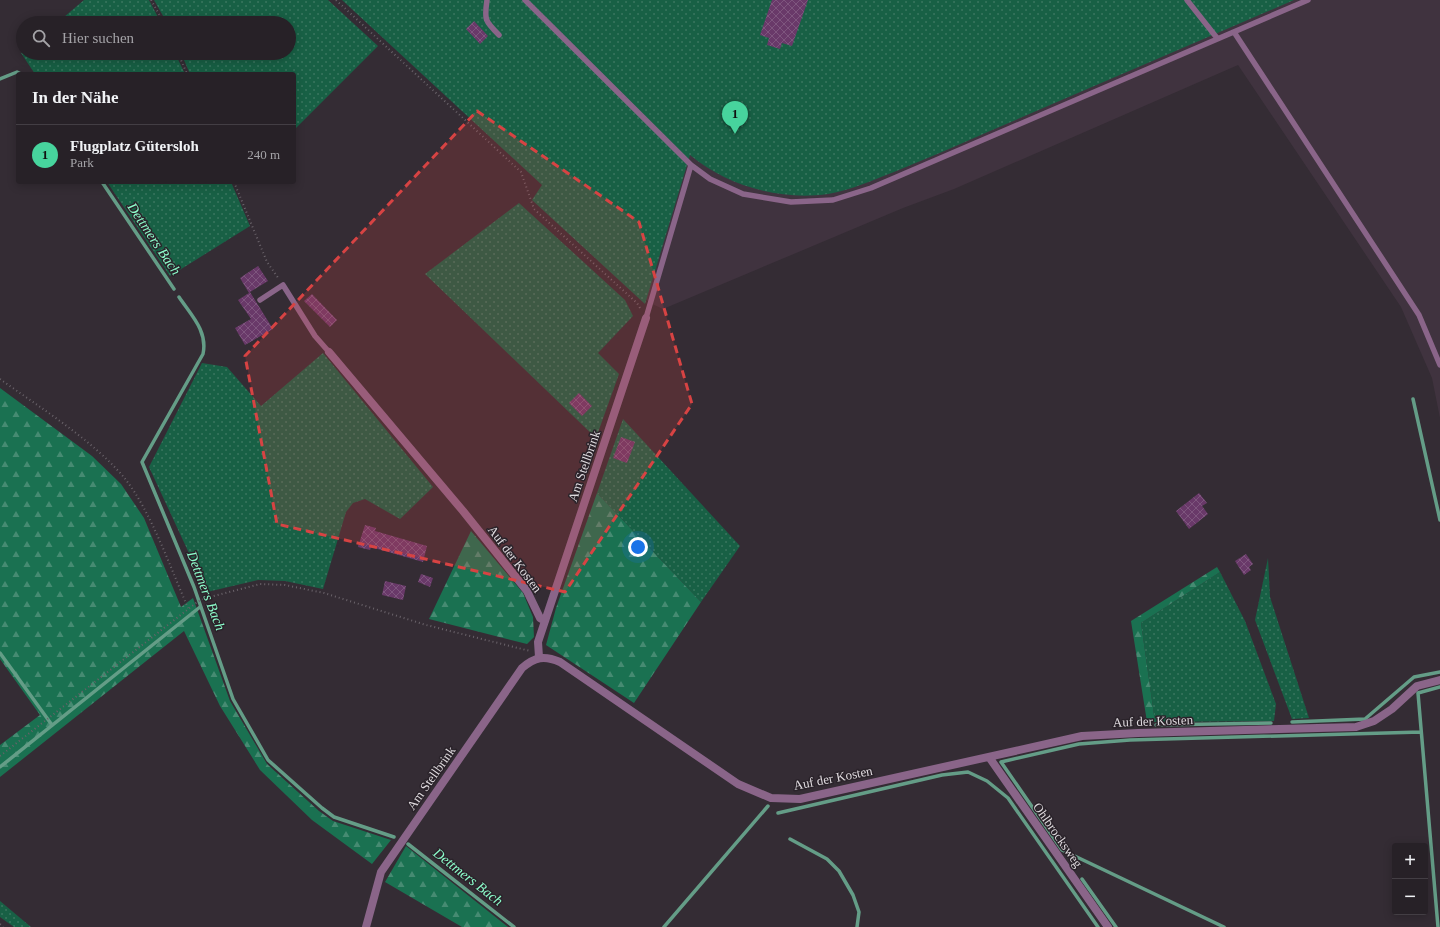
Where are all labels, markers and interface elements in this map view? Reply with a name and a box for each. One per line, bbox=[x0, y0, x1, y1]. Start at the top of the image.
search box bbox=[16, 16, 296, 60]
icon: search bbox=[30, 27, 52, 49]
text: Hier suchen bbox=[62, 30, 134, 46]
text: In der Nähe bbox=[32, 88, 119, 107]
pin: 1 bbox=[722, 101, 748, 134]
text: Flugplatz Gütersloh bbox=[70, 138, 199, 154]
text: 1 bbox=[42, 147, 48, 162]
text: 240 m bbox=[247, 147, 280, 162]
text: Park bbox=[70, 155, 94, 170]
water label: Dettmers Bach bbox=[124, 199, 184, 278]
street label: Am Stellbrink bbox=[565, 428, 603, 503]
street label: Auf der Kosten bbox=[485, 522, 545, 596]
your location bbox=[628, 537, 648, 557]
water label: Dettmers Bach bbox=[184, 548, 228, 633]
street label: Auf der Kosten bbox=[1113, 712, 1194, 730]
street label: Am Stellbrink bbox=[404, 743, 459, 813]
street label: Auf der Kosten bbox=[792, 763, 874, 793]
street label: Ohlbrocksweg bbox=[1030, 800, 1086, 871]
map controls bbox=[1392, 843, 1428, 915]
button: + bbox=[1392, 843, 1428, 879]
water label: Dettmers Bach bbox=[430, 845, 506, 909]
button: − bbox=[1392, 879, 1428, 915]

